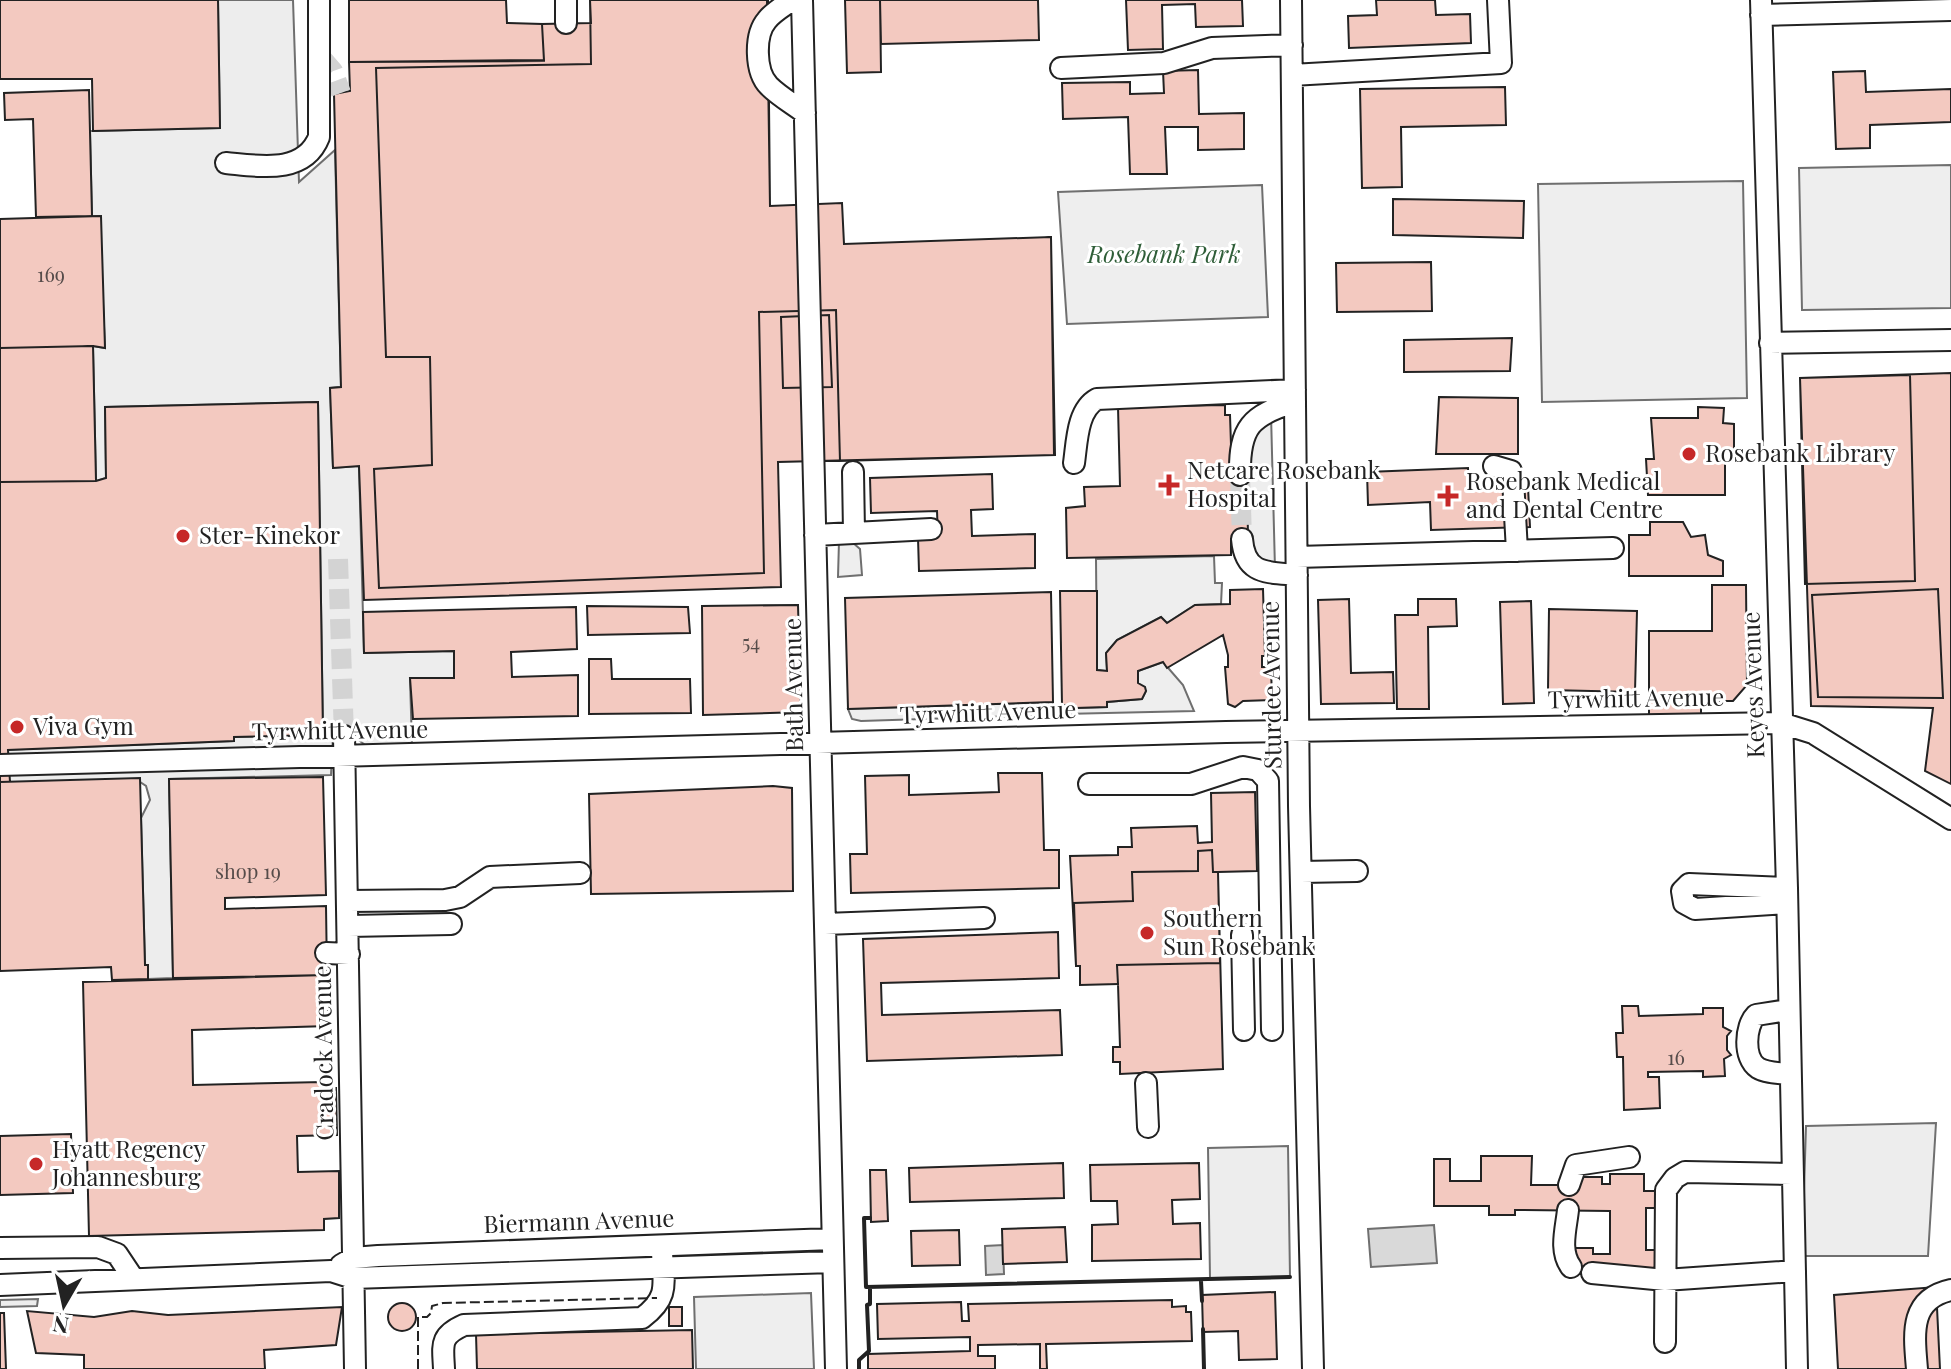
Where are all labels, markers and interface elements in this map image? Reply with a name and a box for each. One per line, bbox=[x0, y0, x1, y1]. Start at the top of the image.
park label: Rosebank Park bbox=[1086, 237, 1241, 269]
house number: 169 bbox=[37, 260, 65, 287]
place label: Rosebank Library bbox=[1705, 436, 1895, 468]
marker: Rosebank Library bbox=[1680, 445, 1698, 463]
place label: Netcare Rosebank Hospital bbox=[1187, 453, 1381, 513]
place label: Rosebank Medical and Dental Centre bbox=[1466, 464, 1663, 524]
marker: Netcare Rosebank Hospital bbox=[1158, 474, 1180, 496]
marker: Rosebank Medical and Dental Centre bbox=[1437, 485, 1459, 507]
place label: Ster-Kinekor bbox=[199, 518, 341, 550]
marker: Ster-Kinekor bbox=[174, 527, 192, 545]
street label: Sturdee Avenue bbox=[1253, 601, 1287, 769]
street label: Keyes Avenue bbox=[1733, 611, 1771, 759]
street label: Bath Avenue bbox=[775, 618, 809, 752]
house number: 54 bbox=[742, 628, 760, 655]
street label: Tyrwhitt Avenue bbox=[1547, 679, 1725, 715]
street label: Tyrwhitt Avenue bbox=[899, 692, 1077, 730]
place label: Viva Gym bbox=[32, 709, 134, 741]
street label: Tyrwhitt Avenue bbox=[251, 711, 429, 747]
marker: Viva Gym bbox=[8, 718, 26, 736]
house number: shop 19 bbox=[215, 857, 281, 884]
place label: Southern Sun Rosebank bbox=[1163, 901, 1316, 961]
marker: Southern Sun Rosebank bbox=[1138, 924, 1156, 942]
street label: Cradock Avenue bbox=[304, 965, 340, 1141]
house number: 16 bbox=[1667, 1043, 1685, 1070]
place label: Hyatt Regency Johannesburg bbox=[51, 1132, 206, 1192]
marker: Hyatt Regency Johannesburg bbox=[27, 1155, 45, 1173]
street label: Biermann Avenue bbox=[483, 1201, 675, 1239]
north arrow bbox=[24, 1265, 104, 1345]
text: N bbox=[50, 1310, 71, 1342]

